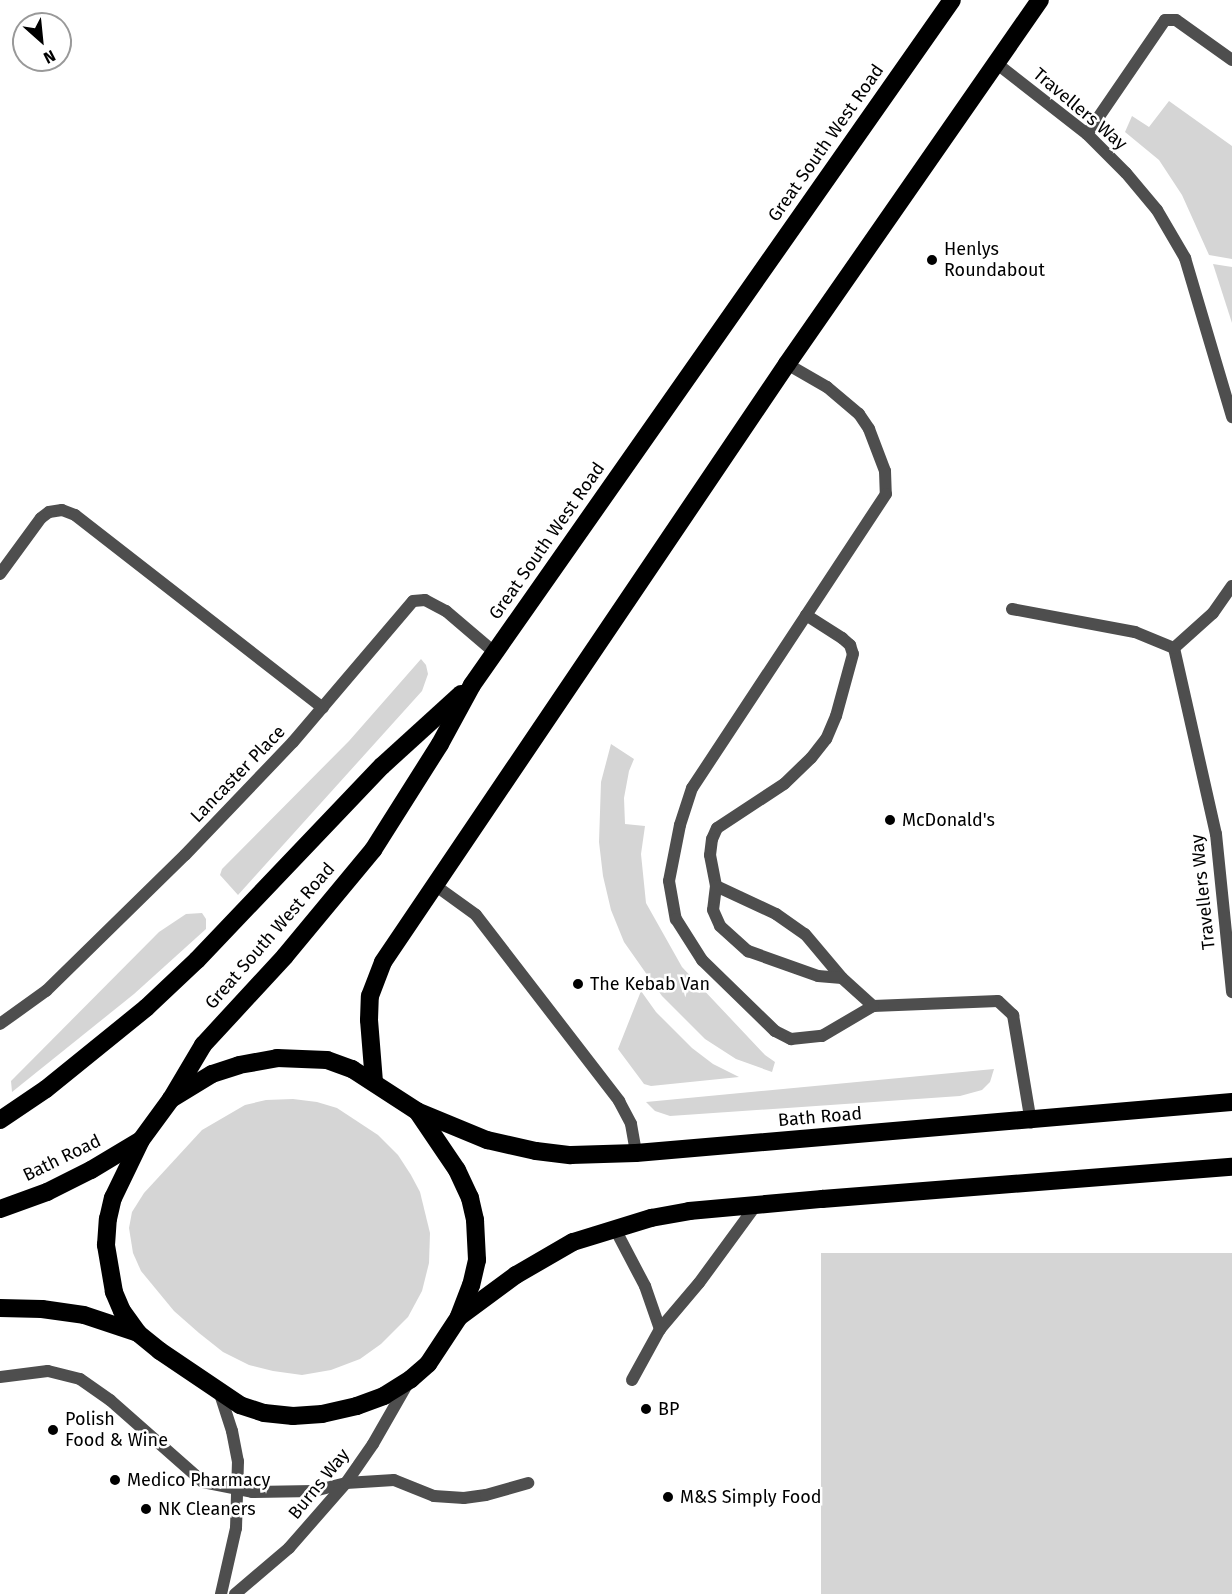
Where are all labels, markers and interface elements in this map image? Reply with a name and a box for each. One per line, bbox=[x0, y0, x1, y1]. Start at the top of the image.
north arrow bbox=[12, 12, 72, 72]
text: N bbox=[40, 46, 59, 68]
street label: Great South West Road bbox=[764, 60, 888, 226]
street label: Travellers Way bbox=[1029, 63, 1131, 155]
place label: Henlys Roundabout bbox=[944, 239, 1045, 282]
marker: Henlys Roundabout bbox=[925, 253, 939, 267]
street label: Great South West Road bbox=[485, 458, 609, 624]
street label: Lancaster Place bbox=[186, 721, 290, 827]
place label: McDonald's bbox=[902, 809, 995, 831]
marker: McDonald's bbox=[883, 813, 897, 827]
street label: Travellers Way bbox=[1186, 833, 1220, 951]
street label: Great South West Road bbox=[201, 858, 339, 1014]
place label: The Kebab Van bbox=[590, 973, 710, 995]
marker: The Kebab Van bbox=[571, 977, 585, 991]
street label: Bath Road bbox=[777, 1103, 863, 1131]
street label: Bath Road bbox=[19, 1130, 105, 1186]
place label: BP bbox=[658, 1398, 679, 1420]
marker: BP bbox=[639, 1402, 653, 1416]
place label: Polish Food & Wine bbox=[65, 1409, 168, 1452]
marker: Polish Food & Wine bbox=[46, 1423, 60, 1437]
street label: Burns Way bbox=[284, 1444, 354, 1524]
place label: Medico Pharmacy bbox=[127, 1469, 270, 1491]
marker: Medico Pharmacy bbox=[108, 1473, 122, 1487]
place label: M&S Simply Food bbox=[680, 1486, 821, 1508]
marker: M&S Simply Food bbox=[661, 1490, 675, 1504]
place label: NK Cleaners bbox=[158, 1498, 256, 1520]
marker: NK Cleaners bbox=[139, 1502, 153, 1516]

